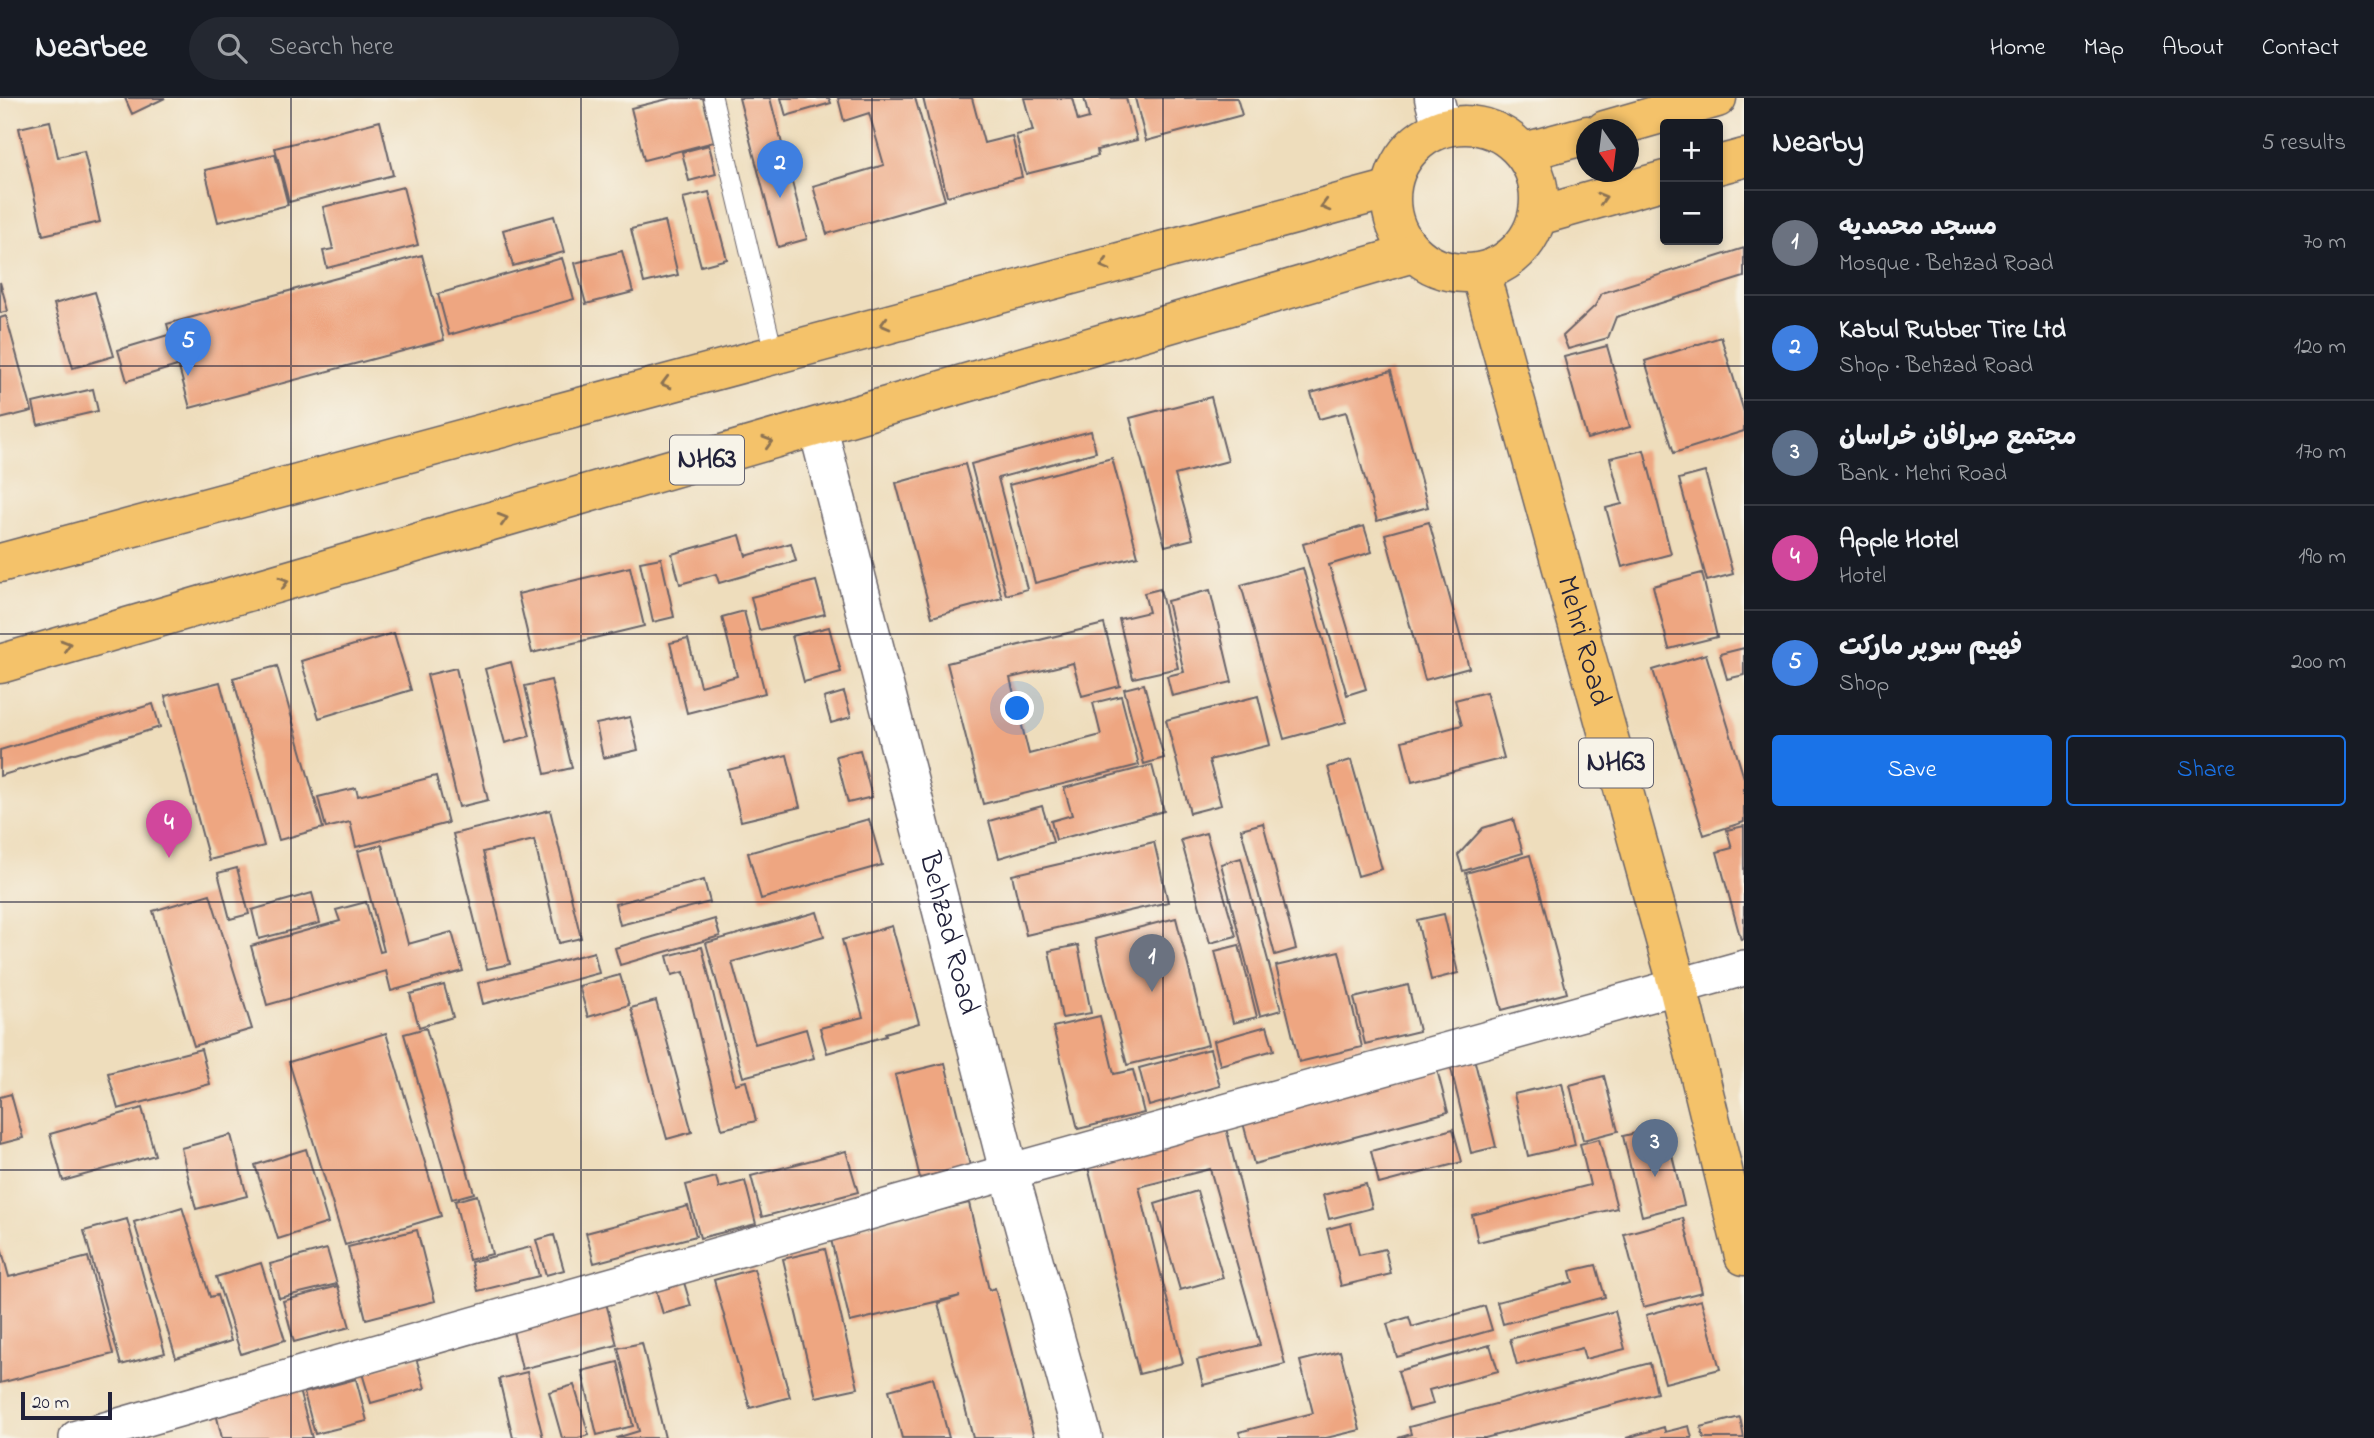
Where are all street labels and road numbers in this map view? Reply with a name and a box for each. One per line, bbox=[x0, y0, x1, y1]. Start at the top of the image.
road number: NH63 bbox=[670, 436, 744, 484]
street label: Mehri Road bbox=[1543, 571, 1621, 711]
road number: NH63 bbox=[1579, 738, 1653, 788]
street label: Behzad Road bbox=[906, 847, 990, 1020]

